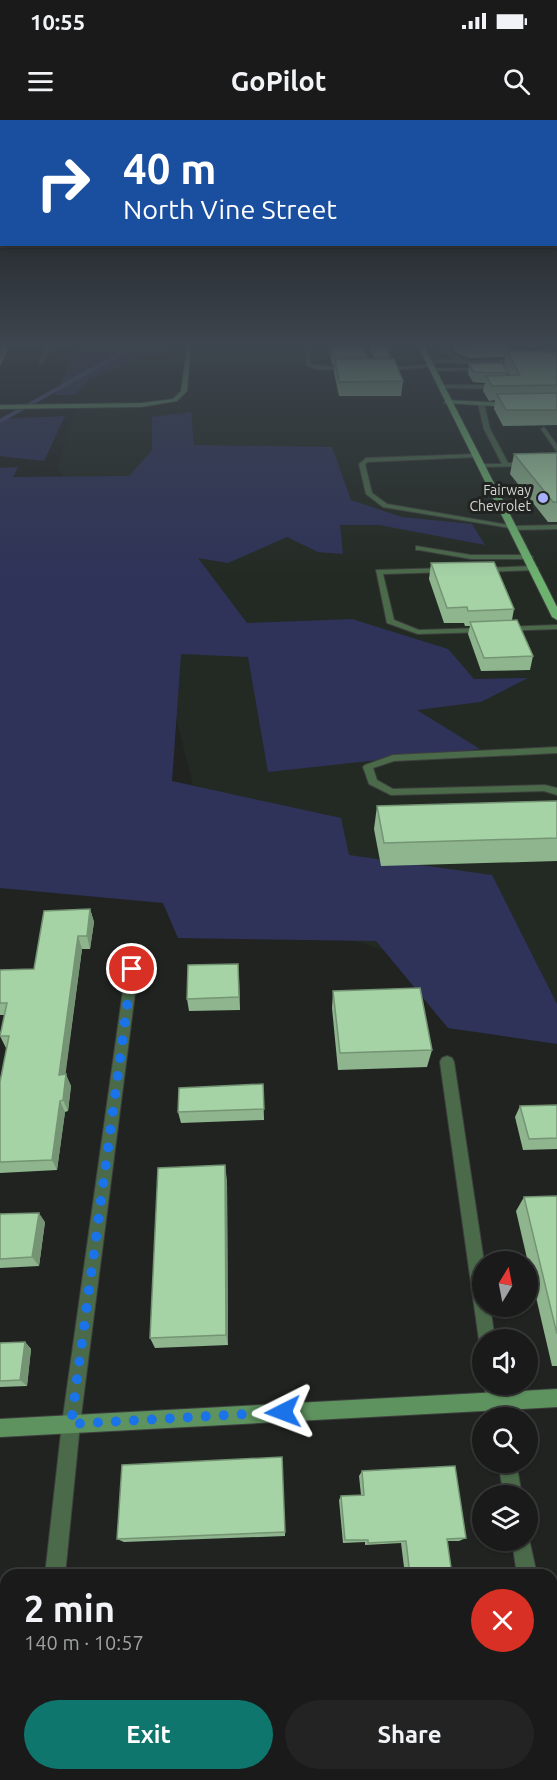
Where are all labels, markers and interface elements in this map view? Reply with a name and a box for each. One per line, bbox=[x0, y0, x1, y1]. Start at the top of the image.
text: 10:55 bbox=[30, 9, 85, 34]
icon: menu bbox=[24, 65, 57, 98]
icon: search bbox=[500, 65, 533, 98]
text: GoPilot bbox=[231, 66, 326, 96]
icon: right bbox=[24, 144, 102, 222]
text: 40 m bbox=[123, 145, 217, 192]
text: North Vine Street bbox=[123, 194, 337, 224]
place label: Fairway Chevrolet bbox=[469, 482, 531, 514]
marker: Fairway Chevrolet bbox=[536, 491, 550, 505]
pin bbox=[106, 943, 157, 994]
icon: arrive bbox=[115, 952, 148, 985]
north arrow bbox=[472, 1251, 538, 1317]
map controls bbox=[472, 1251, 538, 1551]
button: sound bbox=[472, 1329, 538, 1395]
position arrow bbox=[251, 1380, 315, 1444]
button: search bbox=[472, 1407, 538, 1473]
button: layers bbox=[472, 1485, 538, 1551]
text: 2 min bbox=[24, 1588, 115, 1629]
button: close bbox=[471, 1589, 534, 1652]
text: 140 m · 10:57 bbox=[24, 1631, 144, 1654]
button: Exit bbox=[24, 1700, 273, 1769]
button: Share bbox=[285, 1700, 534, 1769]

